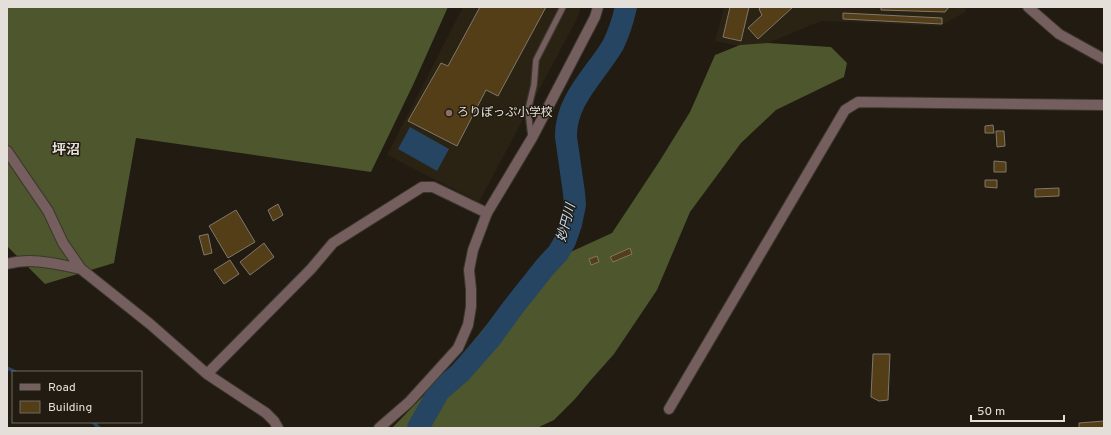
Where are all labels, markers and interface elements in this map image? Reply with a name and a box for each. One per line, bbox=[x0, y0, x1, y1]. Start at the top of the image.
place label: ろりぽっぷ小学校 bbox=[457, 105, 553, 121]
marker: ろりぽっぷ小学校 bbox=[444, 108, 454, 118]
district label: 坪沼 bbox=[52, 142, 80, 159]
water label: 妙円川 bbox=[554, 200, 580, 244]
legend bbox=[12, 371, 142, 423]
text: Road bbox=[48, 380, 76, 396]
scale bar bbox=[971, 397, 1064, 423]
text: Building bbox=[48, 400, 92, 416]
text: 50 m bbox=[977, 404, 1005, 420]

